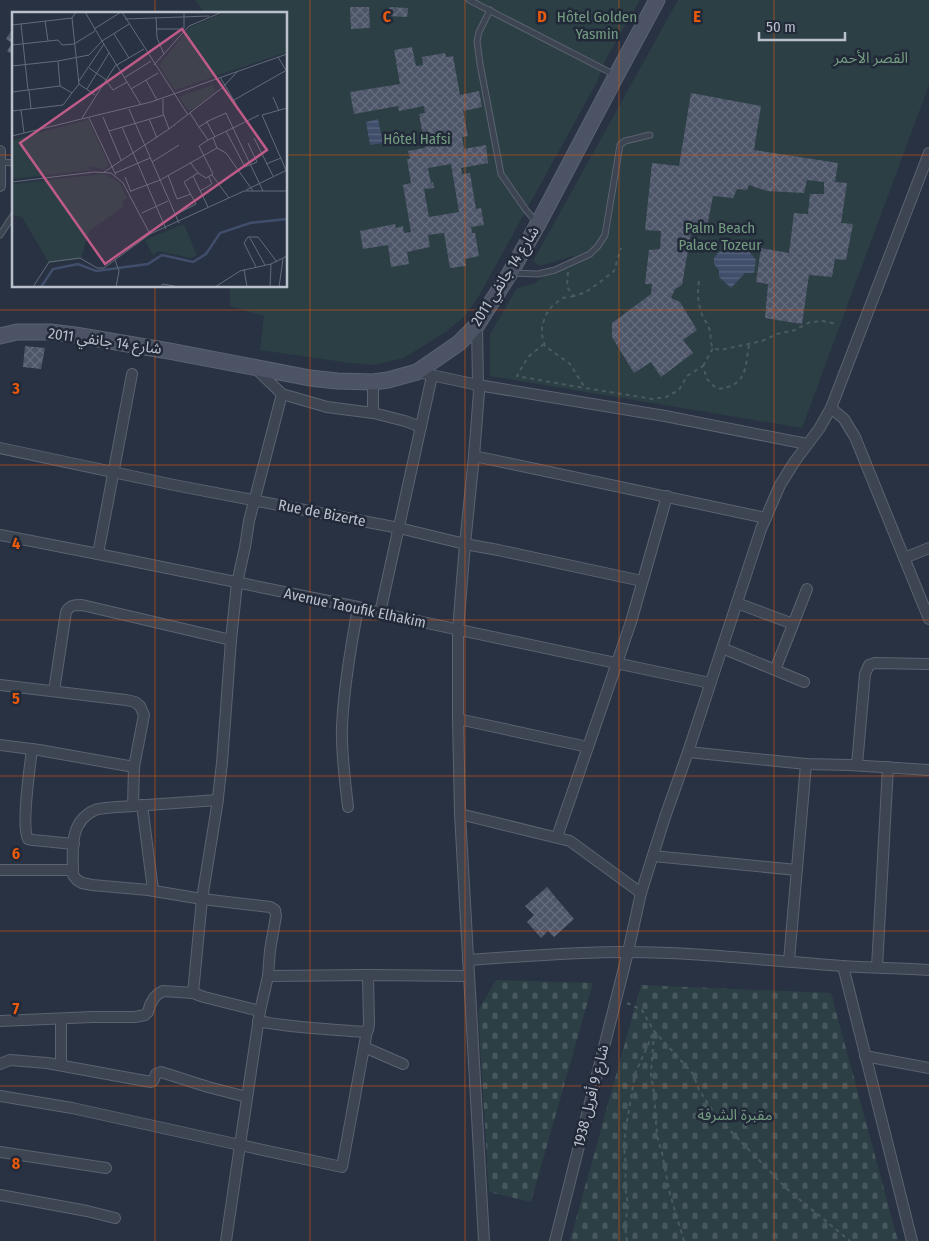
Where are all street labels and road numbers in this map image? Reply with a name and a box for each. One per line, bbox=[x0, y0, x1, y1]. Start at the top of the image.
street label: شارع 14 جانفي 2011 bbox=[467, 223, 546, 331]
street label: شارع 14 جانفي 2011 bbox=[47, 324, 163, 361]
street label: Rue de Bizerte bbox=[277, 496, 367, 530]
street label: Avenue Taoufik Elhakim bbox=[282, 584, 428, 632]
street label: شارع 9 أفريل 1938 bbox=[570, 1042, 615, 1150]

